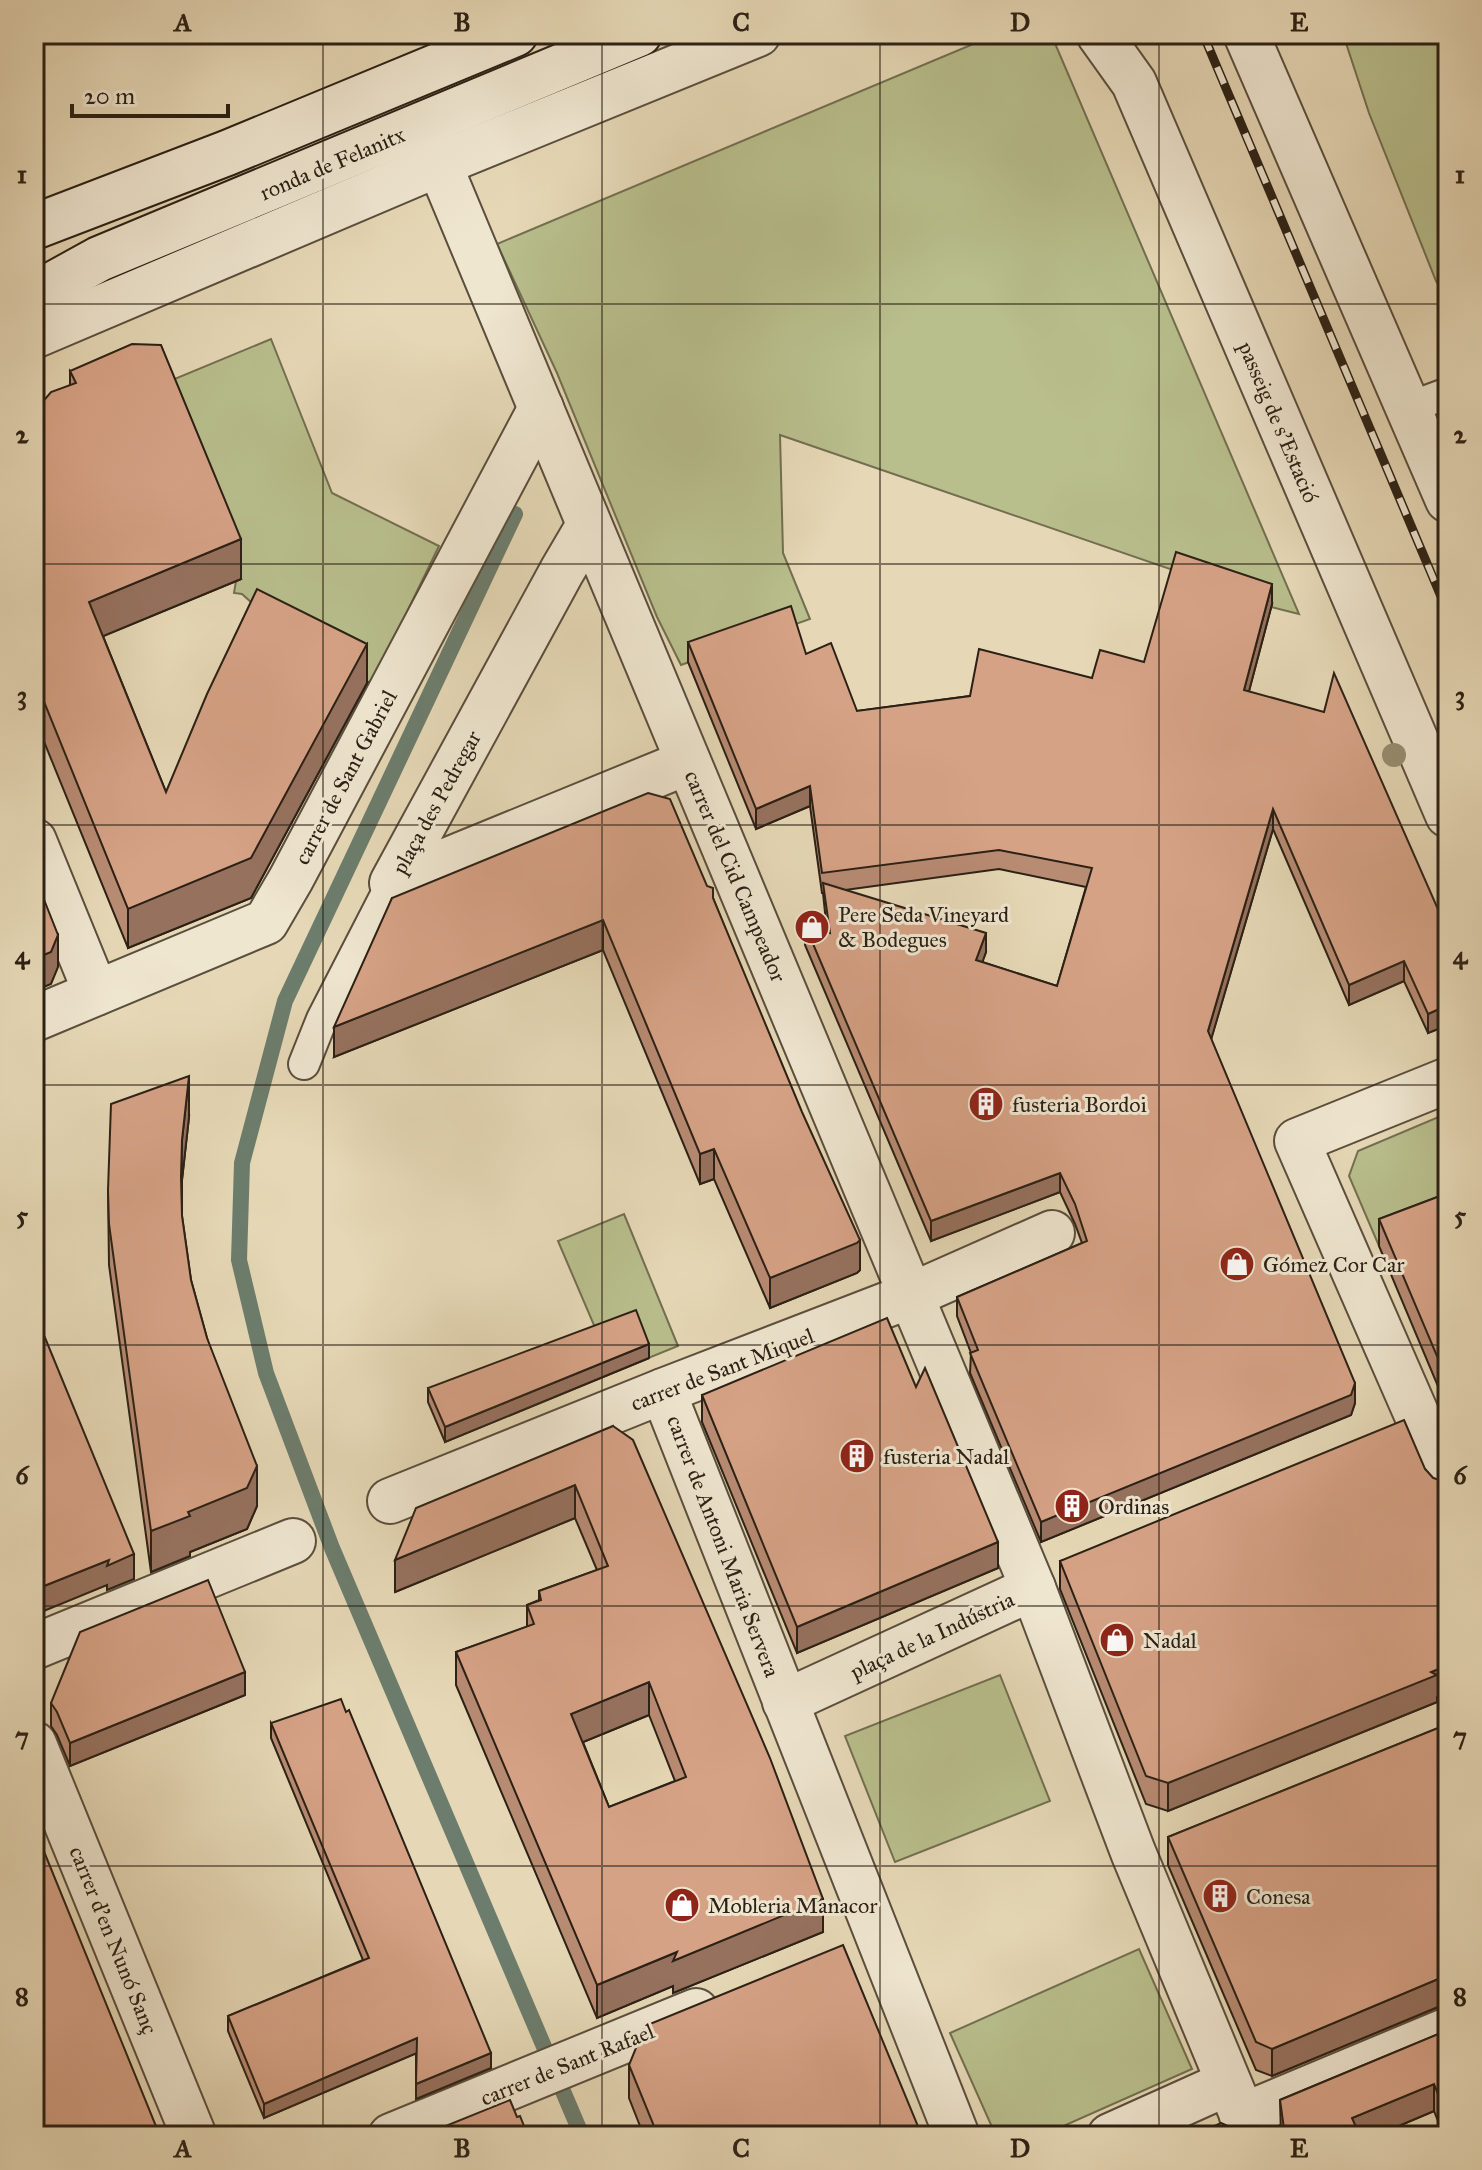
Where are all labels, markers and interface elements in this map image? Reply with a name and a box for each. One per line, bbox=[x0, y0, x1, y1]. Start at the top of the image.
text: A bbox=[172, 6, 192, 38]
text: B bbox=[453, 6, 471, 38]
text: C bbox=[732, 6, 750, 38]
text: D bbox=[1010, 6, 1030, 38]
text: E bbox=[1290, 6, 1309, 38]
scale bar bbox=[72, 68, 228, 118]
text: 20 m bbox=[84, 81, 135, 111]
street label: ronda de Felanitx bbox=[256, 121, 409, 206]
text: 1 bbox=[17, 158, 27, 190]
text: 1 bbox=[1455, 158, 1465, 190]
street label: passeig de s'Estació bbox=[1232, 337, 1325, 507]
text: 2 bbox=[16, 418, 30, 450]
text: 2 bbox=[1454, 418, 1468, 450]
text: 3 bbox=[17, 679, 27, 711]
text: 3 bbox=[1455, 679, 1465, 711]
street label: carrer de Sant Gabriel bbox=[288, 685, 403, 869]
street label: plaça des Pedregar bbox=[385, 725, 487, 880]
street label: carrer del Cid Campeador bbox=[679, 766, 793, 987]
place label: Pere Seda Vineyard & Bodegues bbox=[838, 901, 1009, 953]
shop icon: Pere Seda Vineyard & Bodegues bbox=[793, 908, 831, 946]
text: 4 bbox=[15, 939, 31, 971]
text: 4 bbox=[1453, 939, 1469, 971]
building icon: fusteria Bordoi bbox=[967, 1085, 1005, 1123]
place label: fusteria Bordoi bbox=[1012, 1091, 1147, 1118]
text: 5 bbox=[16, 1199, 29, 1231]
text: 5 bbox=[1454, 1199, 1467, 1231]
shop icon: Gómez Cor Car bbox=[1218, 1245, 1256, 1283]
place label: Gómez Cor Car bbox=[1263, 1251, 1405, 1278]
street label: carrer de Sant Miquel bbox=[627, 1322, 818, 1417]
street label: carrer de Antoni Maria Servera bbox=[661, 1412, 786, 1681]
building icon: fusteria Nadal bbox=[838, 1437, 876, 1475]
place label: fusteria Nadal bbox=[883, 1443, 1009, 1470]
text: 6 bbox=[15, 1459, 30, 1491]
text: 6 bbox=[1453, 1459, 1468, 1491]
building icon: Ordinas bbox=[1053, 1487, 1091, 1525]
place label: Ordinas bbox=[1098, 1493, 1169, 1520]
street label: plaça de la Indústria bbox=[845, 1585, 1019, 1686]
shop icon: Nadal bbox=[1098, 1621, 1136, 1659]
place label: Nadal bbox=[1143, 1627, 1197, 1654]
text: 7 bbox=[15, 1720, 29, 1752]
text: 7 bbox=[1453, 1720, 1467, 1752]
street label: carrer d'en Nunó Sanç bbox=[64, 1842, 164, 2038]
building icon: Conesa bbox=[1201, 1877, 1239, 1915]
place label: Conesa bbox=[1246, 1883, 1311, 1910]
shop icon: Mobleria Manacor bbox=[663, 1886, 701, 1924]
place label: Mobleria Manacor bbox=[708, 1892, 878, 1919]
text: 8 bbox=[15, 1980, 29, 2012]
text: 8 bbox=[1453, 1980, 1467, 2012]
street label: carrer de Sant Rafael bbox=[476, 2017, 658, 2112]
text: A bbox=[172, 2132, 192, 2164]
text: B bbox=[453, 2132, 471, 2164]
text: C bbox=[732, 2132, 750, 2164]
text: D bbox=[1010, 2132, 1030, 2164]
text: E bbox=[1290, 2132, 1309, 2164]

